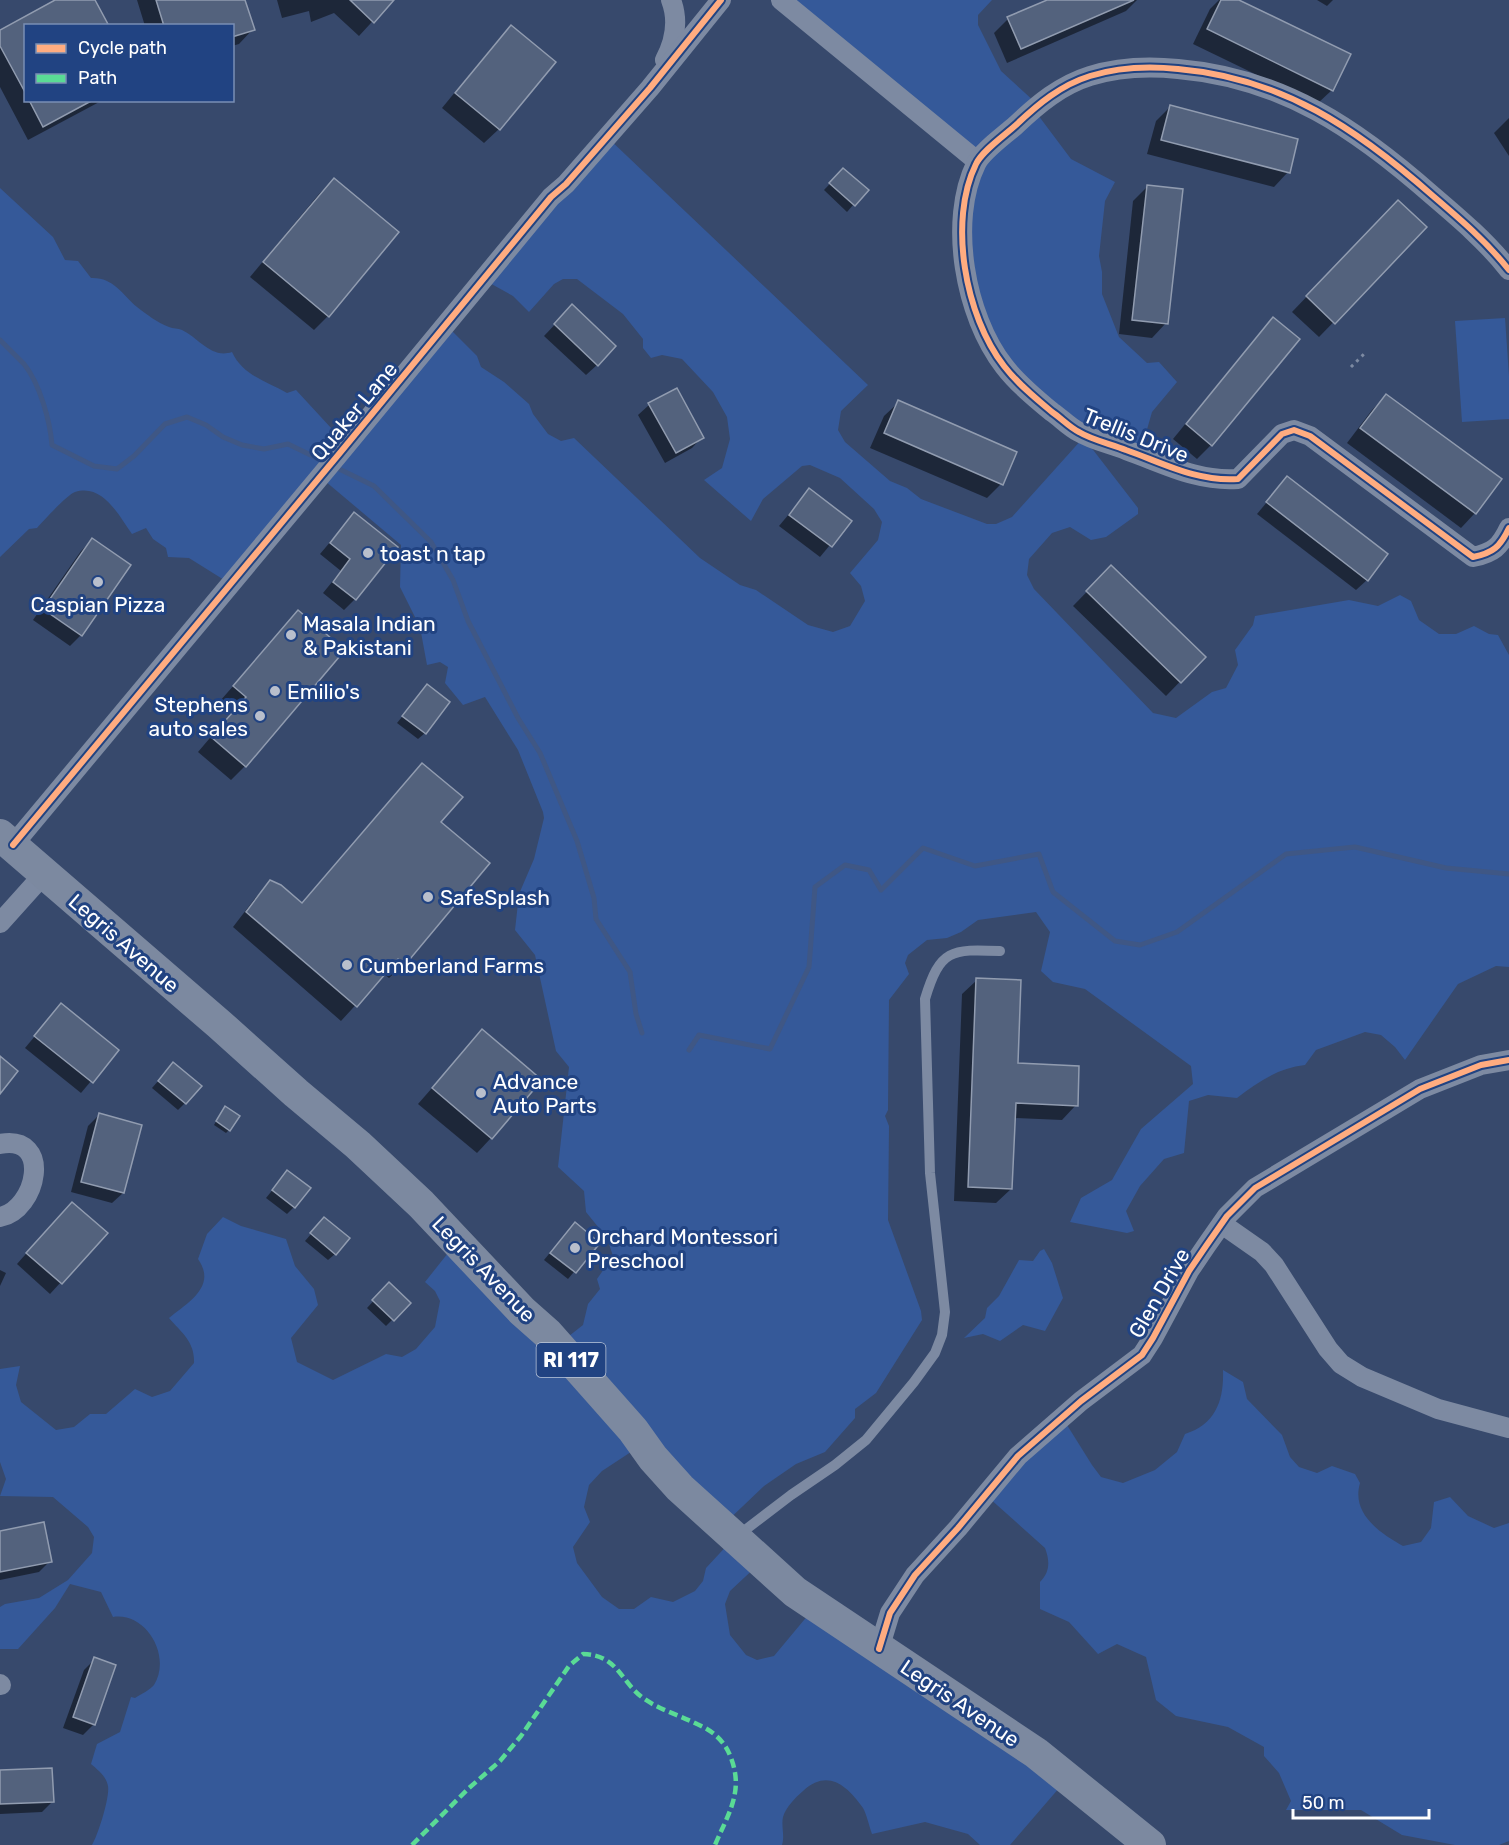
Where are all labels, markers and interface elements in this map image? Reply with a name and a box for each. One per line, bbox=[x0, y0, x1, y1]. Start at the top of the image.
legend bbox=[24, 24, 234, 102]
text: Cycle path bbox=[78, 37, 167, 59]
text: Path bbox=[78, 67, 117, 89]
street label: Quaker Lane bbox=[306, 357, 402, 465]
street label: Trellis Drive bbox=[1080, 402, 1192, 468]
place label: toast n tap bbox=[380, 541, 486, 566]
marker: toast n tap bbox=[361, 546, 375, 560]
marker: Caspian Pizza bbox=[91, 575, 105, 589]
place label: Caspian Pizza bbox=[31, 592, 165, 617]
place label: Masala Indian & Pakistani bbox=[303, 611, 436, 660]
marker: Masala Indian & Pakistani bbox=[284, 628, 298, 642]
place label: Emilio's bbox=[287, 679, 360, 704]
marker: Emilio's bbox=[268, 684, 282, 698]
place label: Stephens auto sales bbox=[148, 692, 248, 741]
marker: Stephens auto sales bbox=[253, 709, 267, 723]
place label: SafeSplash bbox=[440, 885, 550, 910]
street label: Legris Avenue bbox=[64, 888, 184, 998]
marker: SafeSplash bbox=[421, 890, 435, 904]
place label: Cumberland Farms bbox=[359, 953, 544, 978]
marker: Cumberland Farms bbox=[340, 958, 354, 972]
place label: Advance Auto Parts bbox=[493, 1069, 597, 1118]
marker: Advance Auto Parts bbox=[474, 1086, 488, 1100]
street label: Legris Avenue bbox=[427, 1211, 541, 1327]
place label: Orchard Montessori Preschool bbox=[587, 1224, 778, 1273]
marker: Orchard Montessori Preschool bbox=[568, 1241, 582, 1255]
street label: Glen Drive bbox=[1123, 1244, 1195, 1342]
road number: RI 117 bbox=[536, 1343, 606, 1377]
street label: Legris Avenue bbox=[896, 1654, 1024, 1752]
scale bar bbox=[1293, 1782, 1430, 1820]
text: 50 m bbox=[1302, 1792, 1345, 1814]

